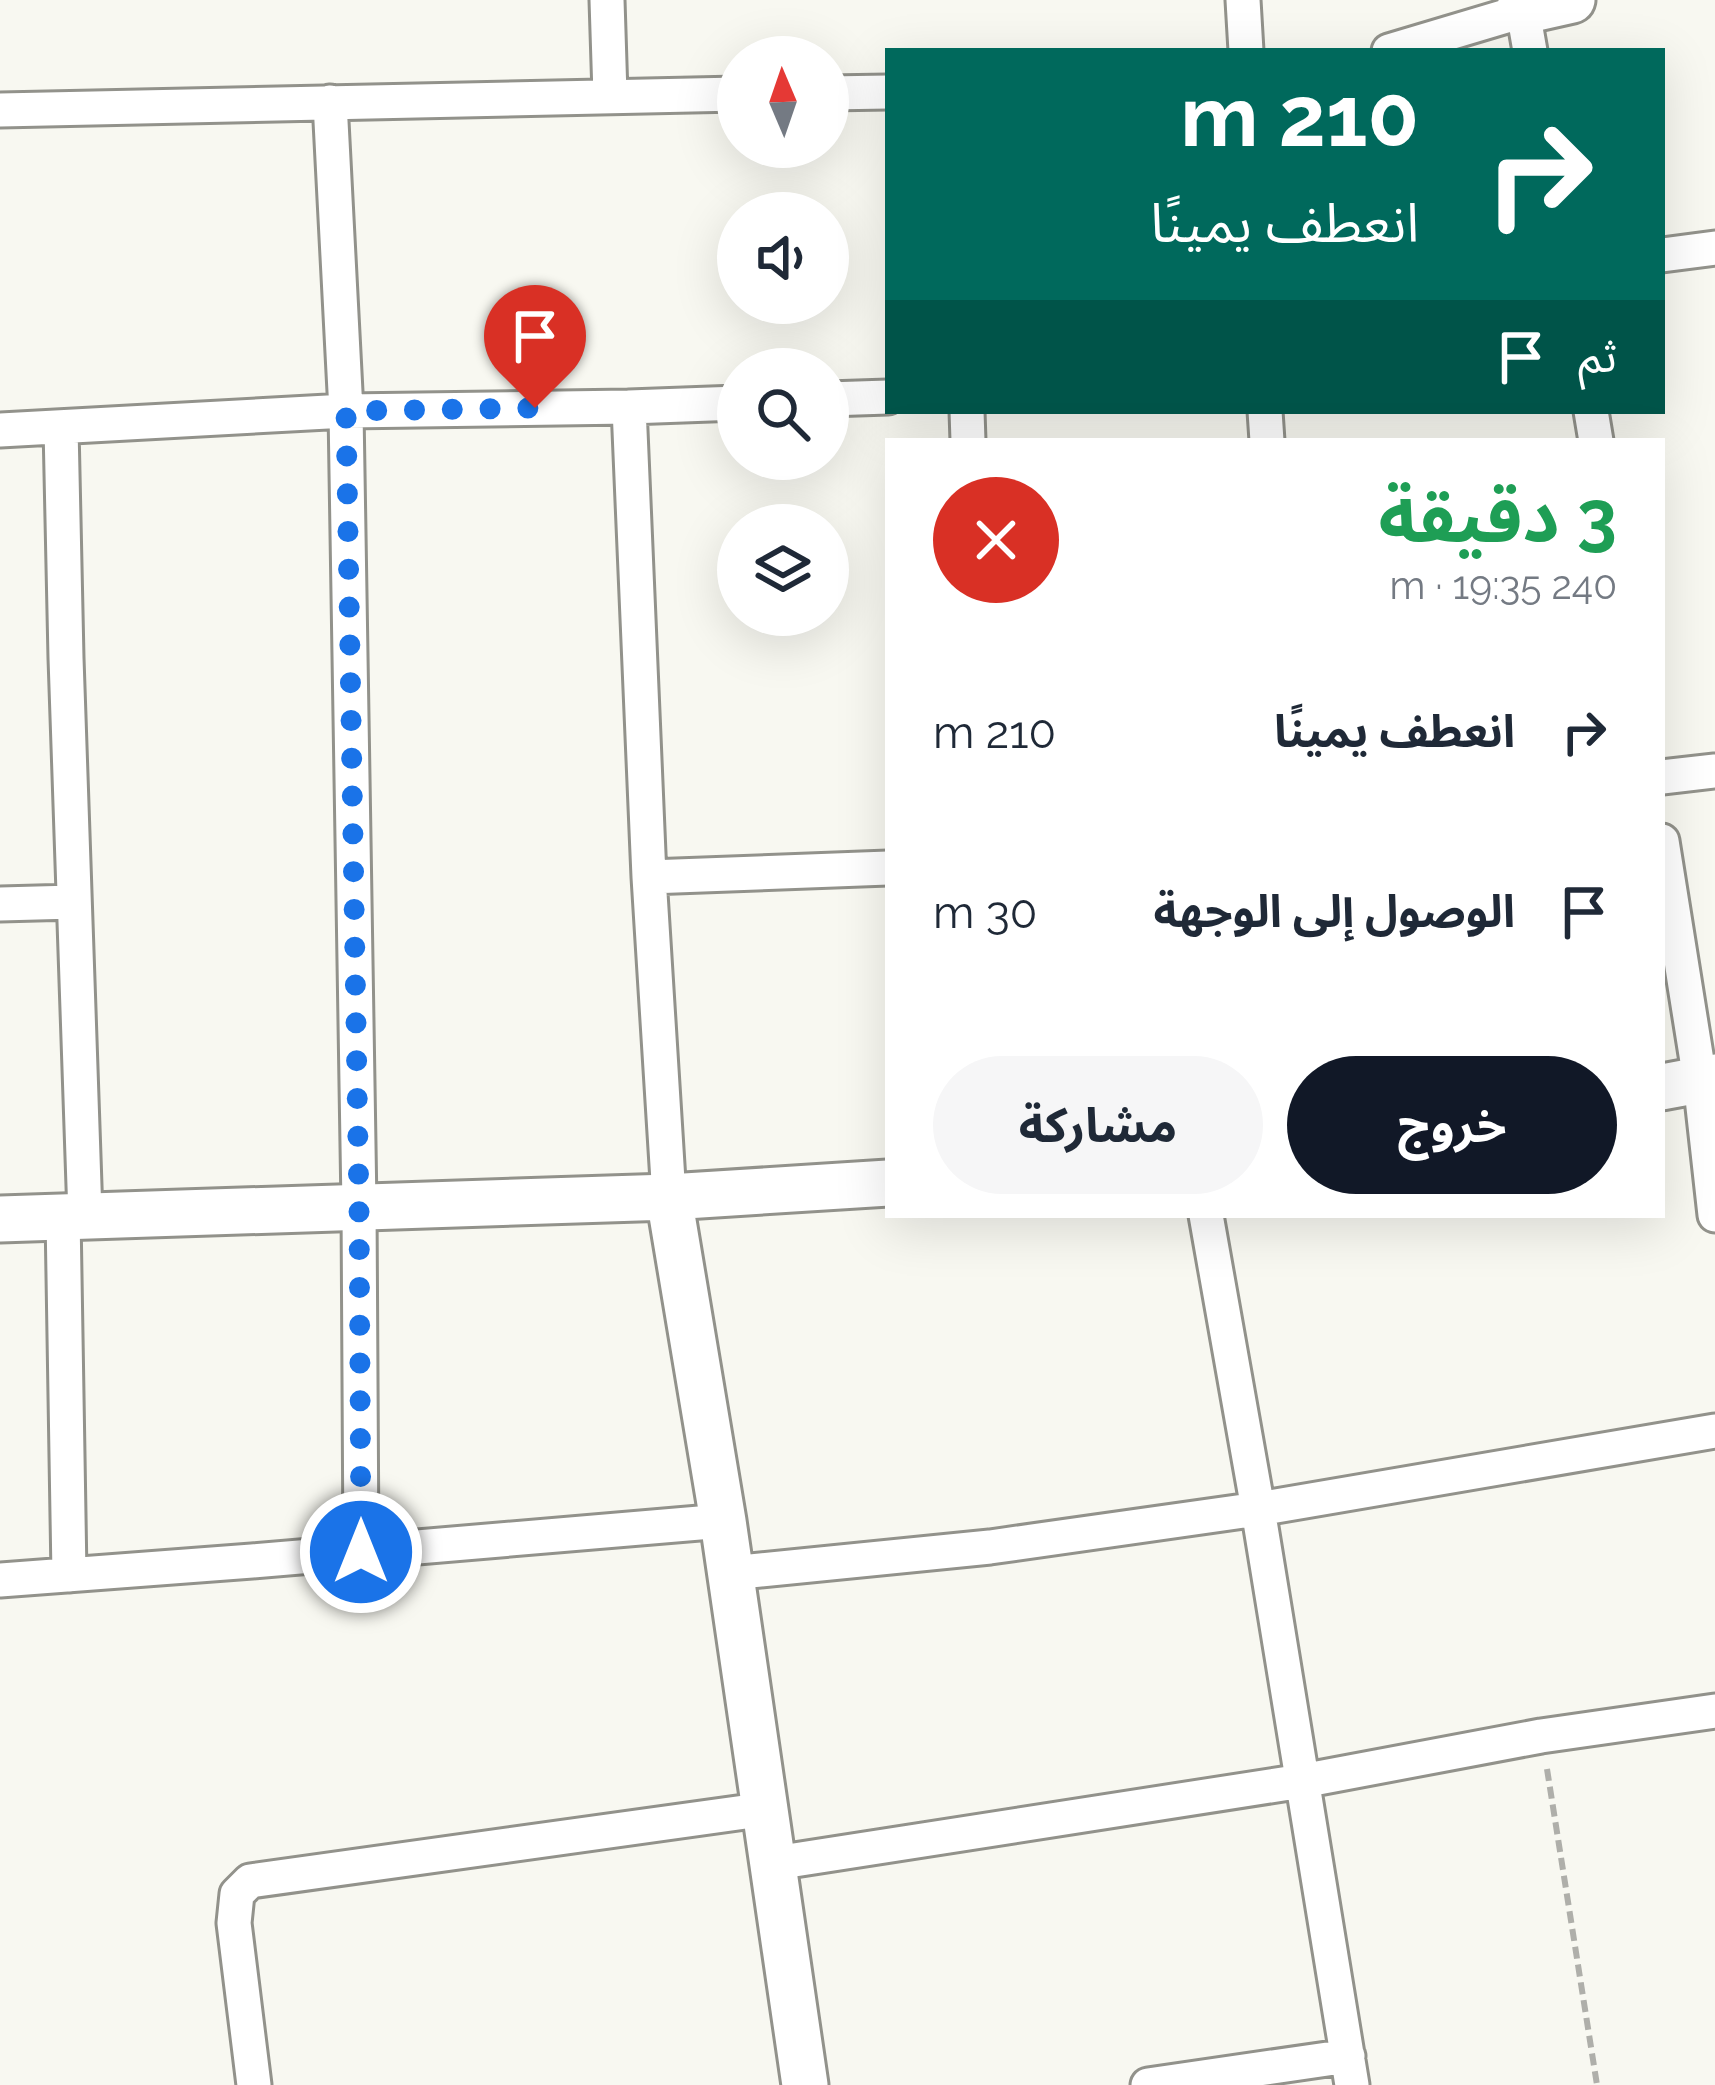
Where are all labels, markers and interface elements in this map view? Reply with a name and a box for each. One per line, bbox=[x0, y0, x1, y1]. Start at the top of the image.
north arrow bbox=[717, 36, 849, 168]
map controls bbox=[717, 36, 849, 636]
text: 210 m bbox=[1180, 67, 1419, 166]
icon: right bbox=[1461, 96, 1617, 252]
text: انعطف يمينًا bbox=[1150, 191, 1419, 255]
button: sound bbox=[717, 192, 849, 324]
pin bbox=[484, 285, 586, 408]
icon: arrive bbox=[502, 303, 568, 369]
icon: arrive bbox=[1488, 324, 1554, 390]
text: ثم bbox=[1578, 330, 1617, 383]
button: search bbox=[717, 348, 849, 480]
text: 3 دقيقة bbox=[1378, 474, 1617, 559]
button: close bbox=[933, 477, 1059, 603]
button: layers bbox=[717, 504, 849, 636]
text: 240 m · 19:35 bbox=[1390, 562, 1617, 608]
icon: right bbox=[1551, 699, 1617, 765]
text: انعطف يمينًا bbox=[1274, 705, 1515, 758]
text: 210 m bbox=[933, 706, 1056, 759]
icon: arrive bbox=[1551, 879, 1617, 945]
text: الوصول إلى الوجهة bbox=[1154, 885, 1515, 938]
text: 30 m bbox=[933, 886, 1037, 939]
button: مشاركة bbox=[933, 1056, 1263, 1194]
button: خروج bbox=[1287, 1056, 1617, 1194]
position arrow bbox=[298, 1489, 424, 1615]

